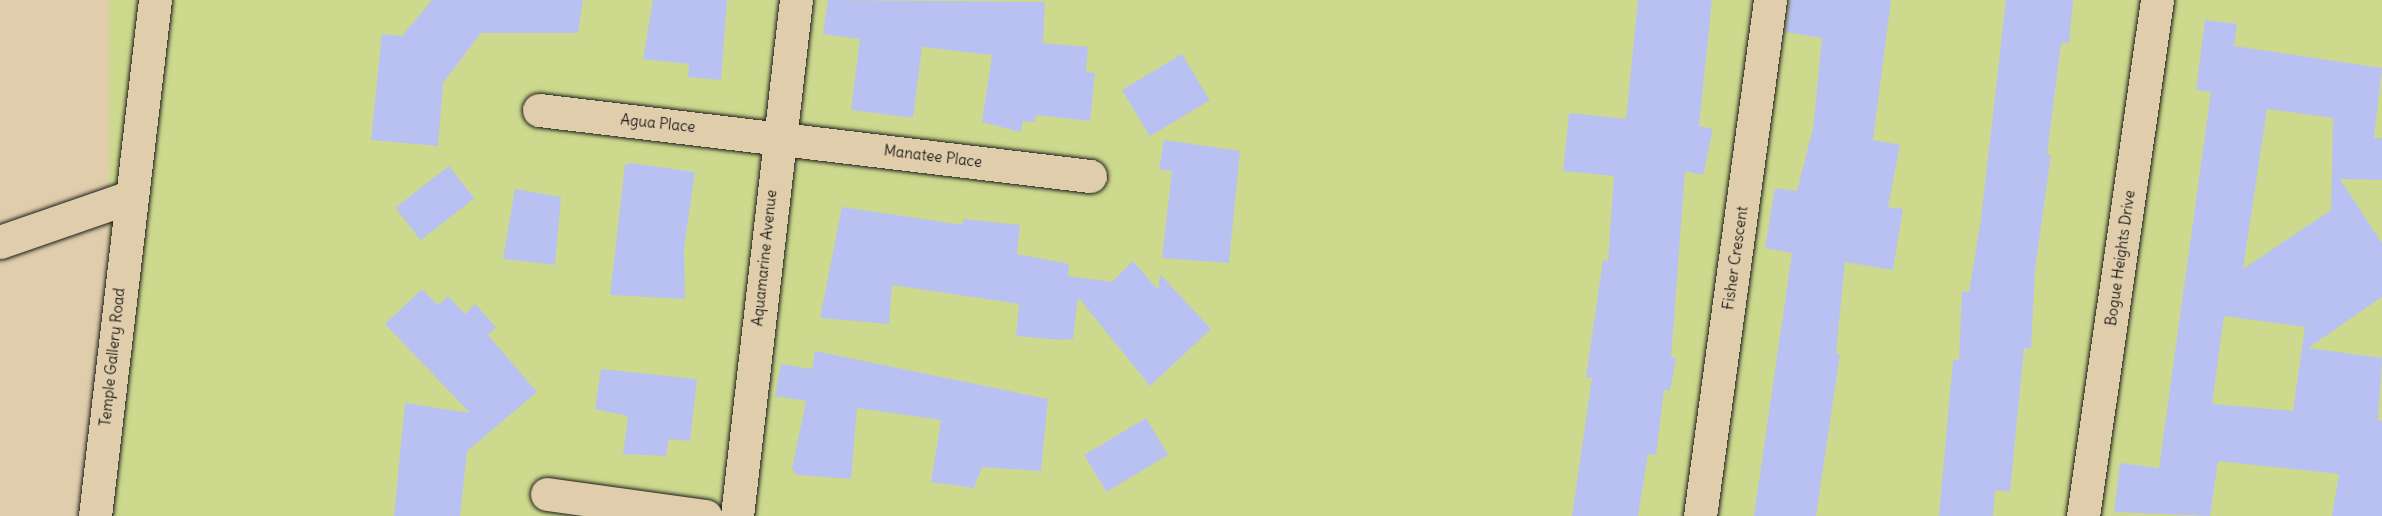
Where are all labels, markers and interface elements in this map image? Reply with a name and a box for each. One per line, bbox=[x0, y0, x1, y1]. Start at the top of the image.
street label: Agua Place bbox=[620, 110, 696, 136]
street label: Manatee Place bbox=[883, 141, 983, 171]
street label: Aquamarine Avenue bbox=[748, 189, 780, 327]
street label: Bogue Heights Drive bbox=[2102, 189, 2138, 327]
street label: Fisher Crescent bbox=[1719, 205, 1751, 311]
street label: Temple Gallery Road bbox=[96, 287, 128, 427]

